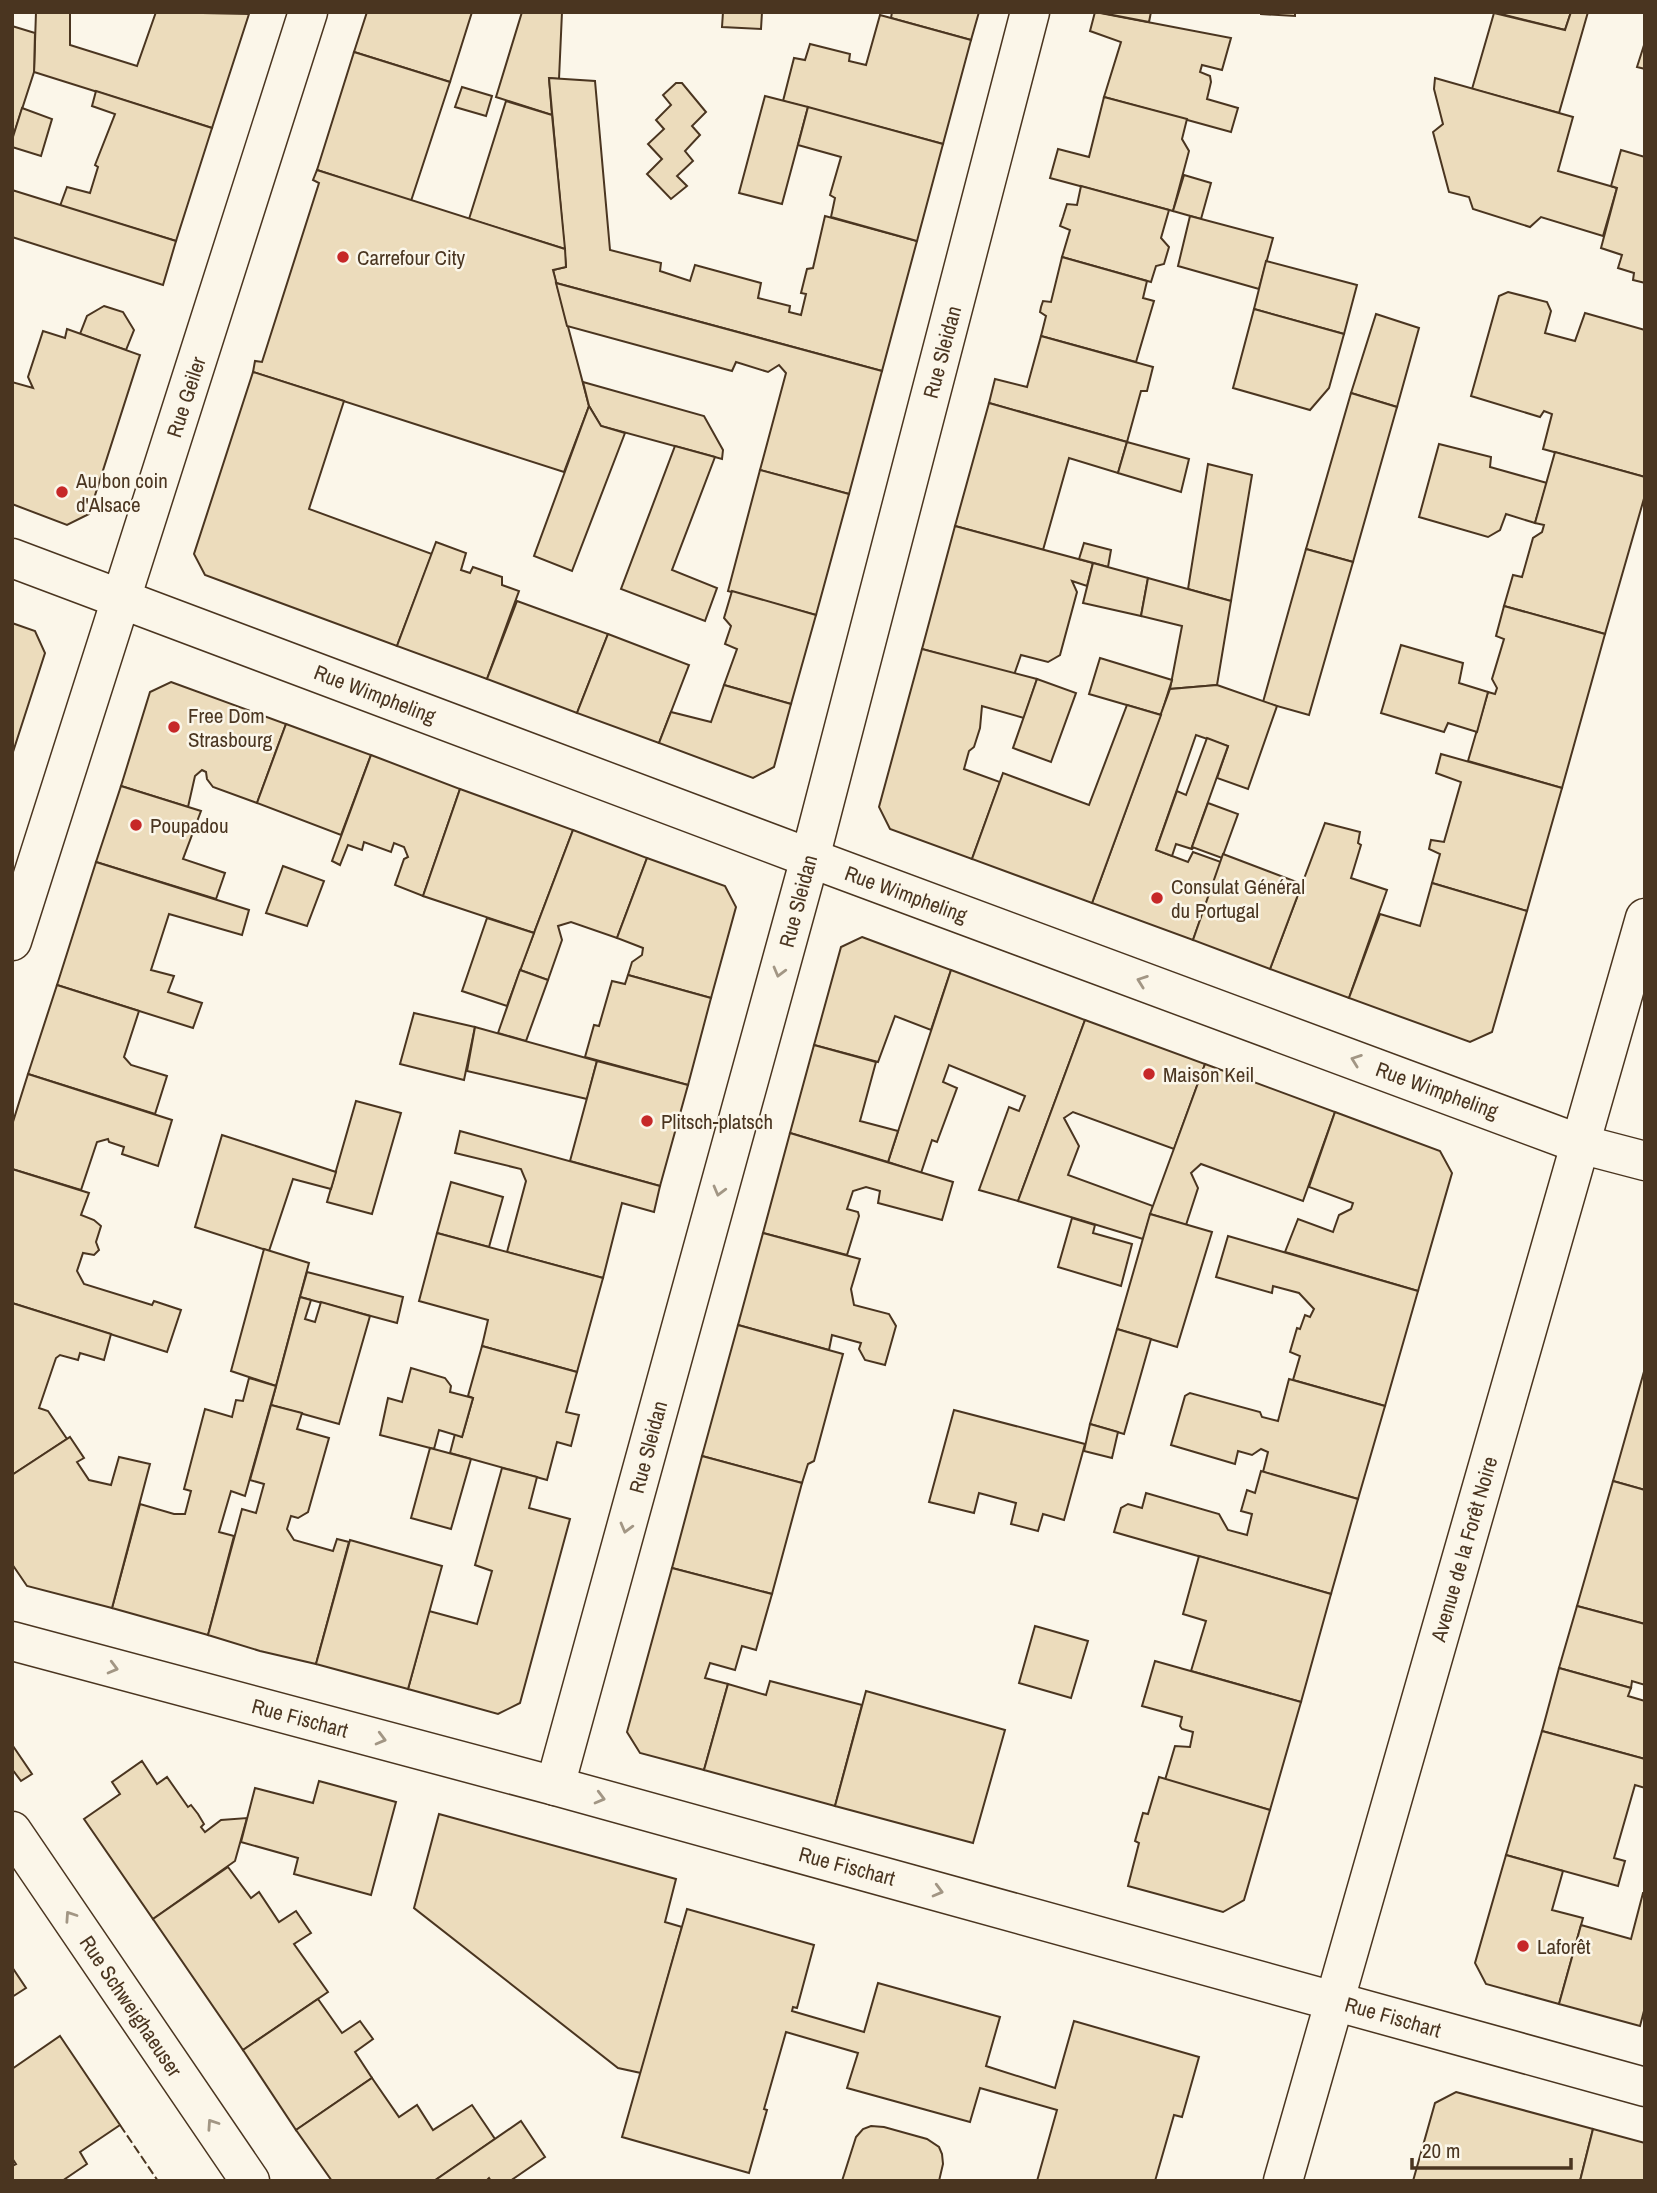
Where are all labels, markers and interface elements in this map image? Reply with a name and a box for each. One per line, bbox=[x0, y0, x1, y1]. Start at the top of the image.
place label: Carrefour City bbox=[357, 243, 466, 272]
marker: Carrefour City bbox=[335, 249, 351, 265]
street label: Rue Sleidan bbox=[916, 302, 968, 402]
street label: Rue Geiler bbox=[159, 353, 213, 441]
place label: Au bon coin d'Alsace bbox=[75, 466, 168, 519]
marker: Au bon coin d'Alsace bbox=[54, 484, 70, 500]
street label: Rue Wimpheling bbox=[310, 657, 440, 731]
place label: Free Dom Strasbourg bbox=[188, 701, 273, 754]
marker: Free Dom Strasbourg bbox=[166, 719, 182, 735]
place label: Poupadou bbox=[150, 811, 229, 840]
marker: Poupadou bbox=[128, 817, 144, 833]
street label: Rue Sleidan bbox=[772, 851, 824, 951]
street label: Rue Wimpheling bbox=[841, 858, 972, 930]
place label: Consulat Général du Portugal bbox=[1171, 872, 1305, 925]
marker: Consulat Général du Portugal bbox=[1149, 890, 1165, 906]
one-way arrow bbox=[773, 965, 787, 977]
one-way arrow bbox=[1137, 976, 1149, 990]
street label: Rue Wimpheling bbox=[1372, 1054, 1503, 1126]
one-way arrow bbox=[1350, 1055, 1362, 1069]
place label: Maison Keil bbox=[1163, 1060, 1254, 1089]
marker: Maison Keil bbox=[1141, 1066, 1157, 1082]
place label: Plitsch-platsch bbox=[661, 1107, 773, 1136]
marker: Plitsch-platsch bbox=[639, 1113, 655, 1129]
one-way arrow bbox=[712, 1185, 727, 1197]
street label: Rue Sleidan bbox=[622, 1397, 674, 1497]
street label: Avenue de la Forêt Noire bbox=[1423, 1453, 1504, 1646]
one-way arrow bbox=[620, 1522, 634, 1534]
one-way arrow bbox=[107, 1660, 119, 1674]
street label: Rue Fischart bbox=[249, 1691, 352, 1745]
one-way arrow bbox=[374, 1731, 386, 1745]
one-way arrow bbox=[594, 1790, 606, 1804]
street label: Rue Fischart bbox=[796, 1839, 899, 1893]
one-way arrow bbox=[931, 1883, 943, 1898]
one-way arrow bbox=[66, 1911, 78, 1924]
street label: Rue Schweighaeuser bbox=[73, 1930, 189, 2083]
place label: Laforêt bbox=[1537, 1932, 1591, 1961]
marker: Laforêt bbox=[1515, 1938, 1531, 1954]
street label: Rue Fischart bbox=[1342, 1989, 1445, 2045]
one-way arrow bbox=[208, 2119, 220, 2132]
scale bar bbox=[1412, 2126, 1571, 2170]
text: 20 m bbox=[1422, 2136, 1460, 2165]

